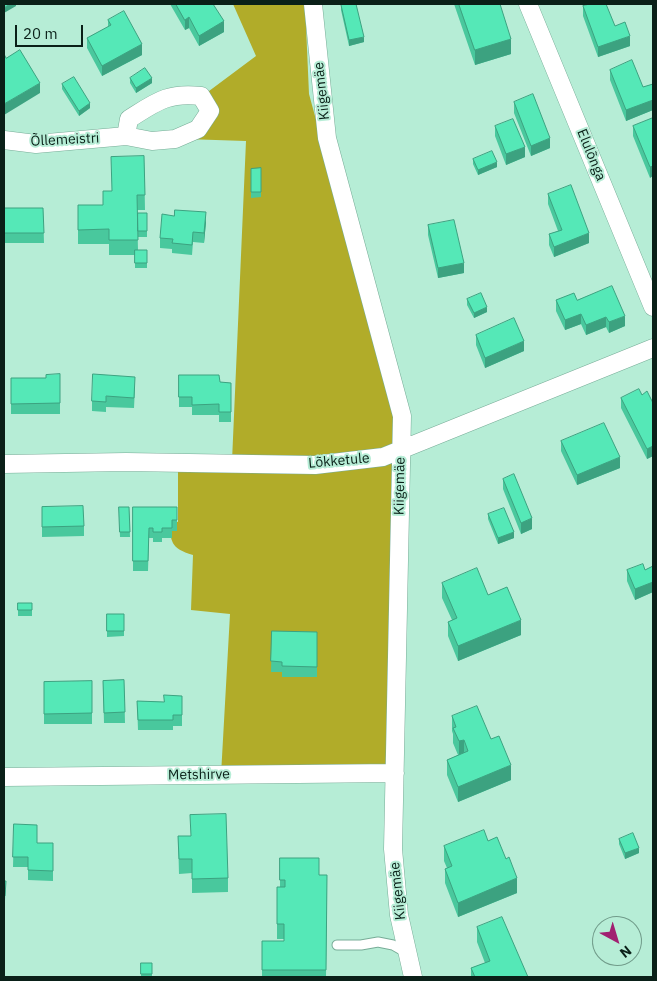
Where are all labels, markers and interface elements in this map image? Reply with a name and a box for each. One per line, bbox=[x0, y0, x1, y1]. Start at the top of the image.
scale bar bbox=[18, 15, 85, 47]
text: 20 m bbox=[23, 24, 58, 43]
street label: Kiigemäe bbox=[311, 61, 333, 121]
street label: Elulõnga bbox=[573, 127, 609, 183]
street label: Õllemeistri bbox=[30, 130, 100, 150]
street label: Lõkketule bbox=[308, 450, 370, 472]
street label: Kiigemäe bbox=[391, 457, 409, 515]
street label: Metshirve bbox=[168, 766, 230, 784]
street label: Kiigemäe bbox=[387, 861, 409, 921]
north arrow bbox=[592, 916, 642, 966]
text: N bbox=[616, 942, 635, 962]

